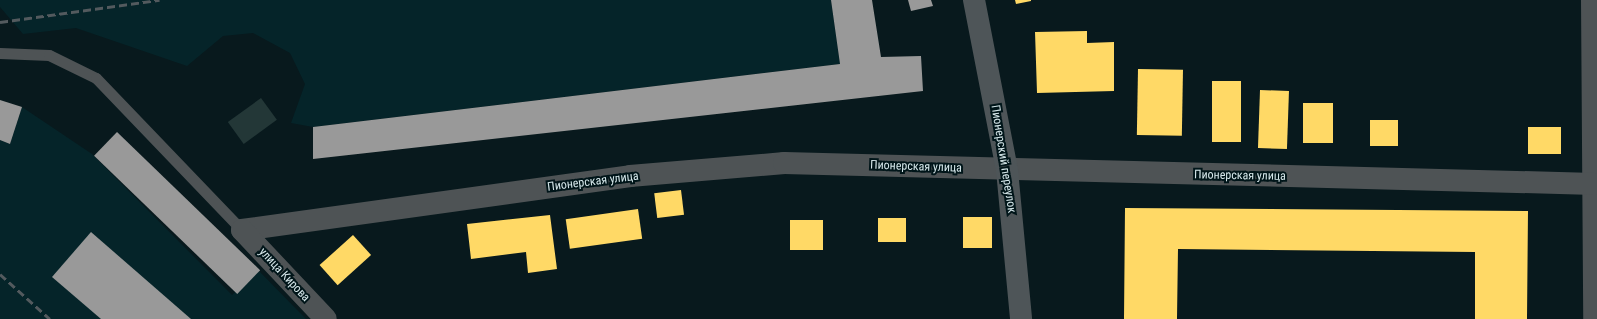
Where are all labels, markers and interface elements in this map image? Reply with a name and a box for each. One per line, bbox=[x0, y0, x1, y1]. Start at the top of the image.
street label: Пионерский переулок bbox=[987, 104, 1019, 214]
street label: Пионерская улица bbox=[870, 158, 962, 176]
street label: Пионерская улица bbox=[1194, 168, 1286, 184]
street label: Пионерская улица bbox=[547, 169, 639, 195]
street label: улица Кирова bbox=[255, 245, 313, 305]

